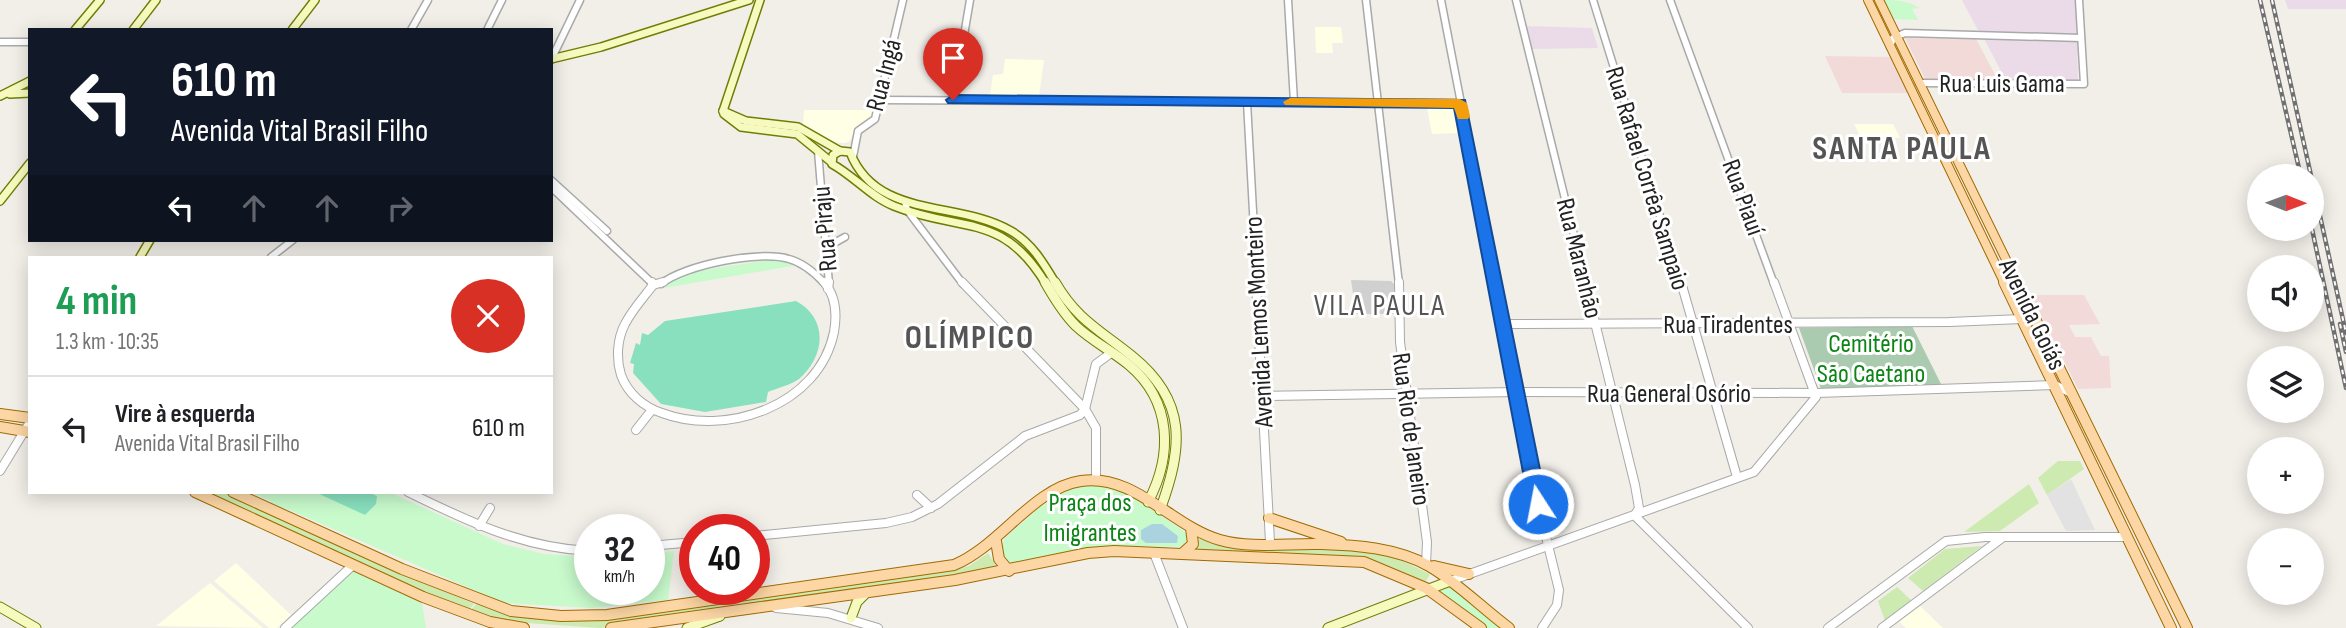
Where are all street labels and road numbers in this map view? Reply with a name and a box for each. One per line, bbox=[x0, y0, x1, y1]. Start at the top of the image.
street label: Rua Ingá bbox=[860, 36, 909, 115]
street label: Rua Rafael Corrêa Sampaio bbox=[1598, 63, 1695, 294]
street label: Rua Luis Gama bbox=[1939, 69, 2065, 100]
street label: Rua Piauí bbox=[1715, 155, 1771, 240]
street label: Rua Piraju bbox=[806, 185, 845, 273]
street label: Rua Maranhão bbox=[1549, 195, 1608, 322]
street label: Avenida Lemos Monteiro bbox=[1238, 216, 1281, 429]
street label: Avenida Goiás bbox=[1991, 253, 2072, 375]
street label: Rua Tiradentes bbox=[1663, 310, 1793, 341]
street label: Rua Rio de Janeiro bbox=[1384, 351, 1437, 508]
street label: Rua General Osório bbox=[1587, 379, 1751, 410]

